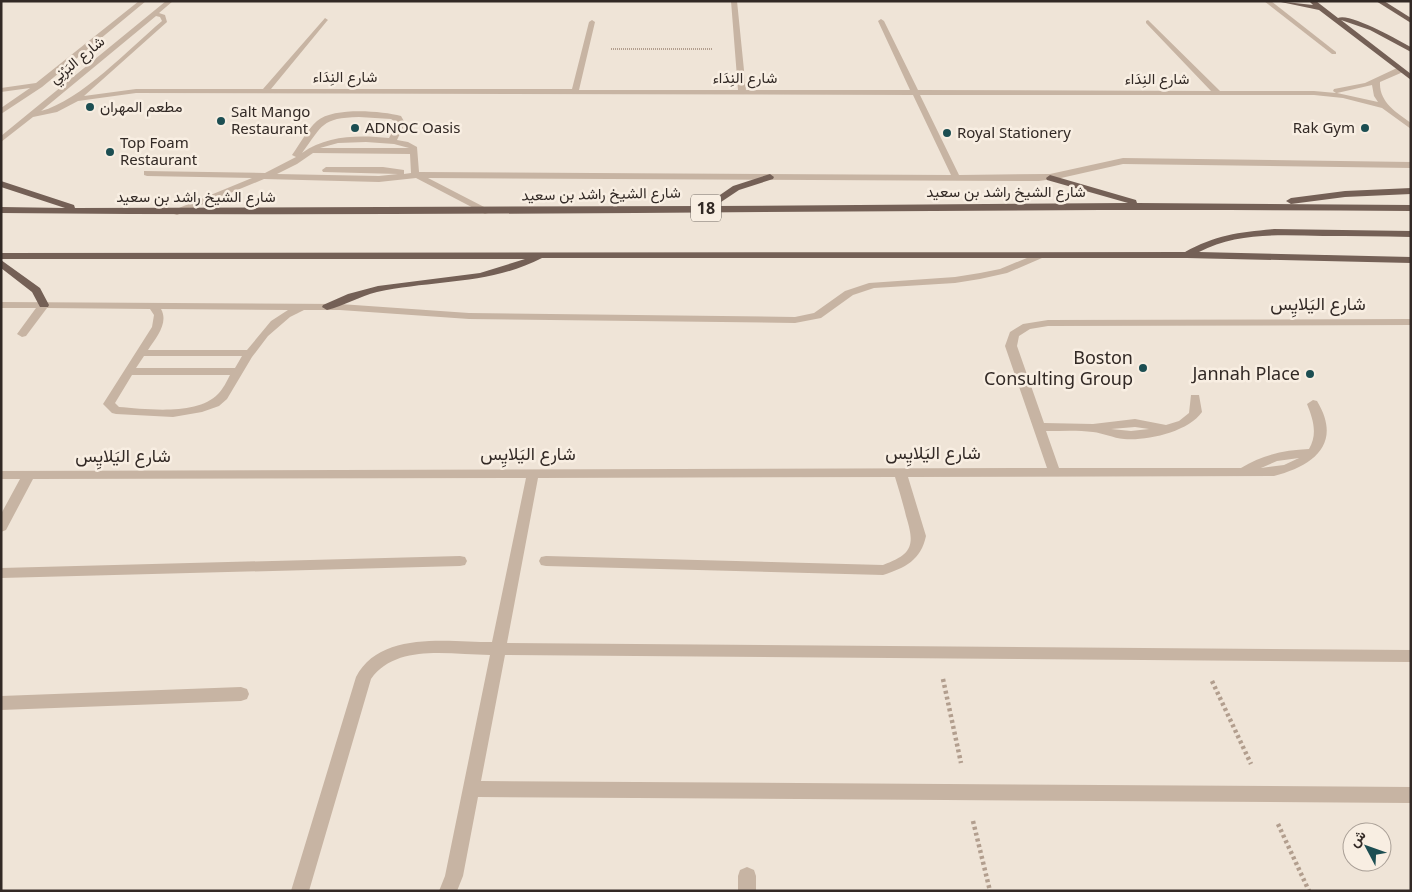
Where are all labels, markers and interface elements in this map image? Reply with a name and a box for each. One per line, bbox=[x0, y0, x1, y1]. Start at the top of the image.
street label: شارع البَرْنِي bbox=[44, 31, 111, 91]
street label: شارع النِدَاء bbox=[313, 66, 377, 88]
street label: شارع النِدَاء bbox=[713, 67, 777, 89]
street label: شارع النِدَاء bbox=[1125, 68, 1189, 90]
place label: مطعم المهران bbox=[100, 96, 182, 117]
marker: مطعم المهران bbox=[84, 101, 96, 113]
place label: Salt Mango Restaurant bbox=[231, 101, 310, 138]
marker: Salt Mango Restaurant bbox=[215, 115, 227, 127]
place label: ADNOC Oasis bbox=[365, 117, 460, 137]
place label: Rak Gym bbox=[1293, 117, 1355, 137]
marker: ADNOC Oasis bbox=[349, 122, 361, 134]
place label: Royal Stationery bbox=[957, 122, 1071, 142]
marker: Rak Gym bbox=[1359, 122, 1371, 134]
marker: Royal Stationery bbox=[941, 127, 953, 139]
place label: Top Foam Restaurant bbox=[120, 132, 198, 169]
marker: Top Foam Restaurant bbox=[104, 146, 116, 158]
street label: شارع الشيخ راشد بن سعيد bbox=[926, 181, 1086, 203]
street label: شارع الشيخ راشد بن سعيد bbox=[521, 182, 681, 206]
street label: شارع الشيخ راشد بن سعيد bbox=[116, 186, 276, 208]
road number: 18 bbox=[691, 194, 721, 222]
street label: شارع اليَلايِس bbox=[1270, 291, 1366, 318]
place label: Boston Consulting Group bbox=[984, 345, 1133, 390]
place label: Jannah Place bbox=[1190, 361, 1300, 385]
marker: Boston Consulting Group bbox=[1137, 362, 1149, 374]
marker: Jannah Place bbox=[1304, 368, 1316, 380]
street label: شارع اليَلايِس bbox=[885, 440, 981, 467]
street label: شارع اليَلايِس bbox=[480, 441, 576, 468]
street label: شارع اليَلايِس bbox=[75, 443, 171, 470]
north arrow bbox=[1342, 822, 1392, 872]
text: ش bbox=[1344, 825, 1370, 851]

